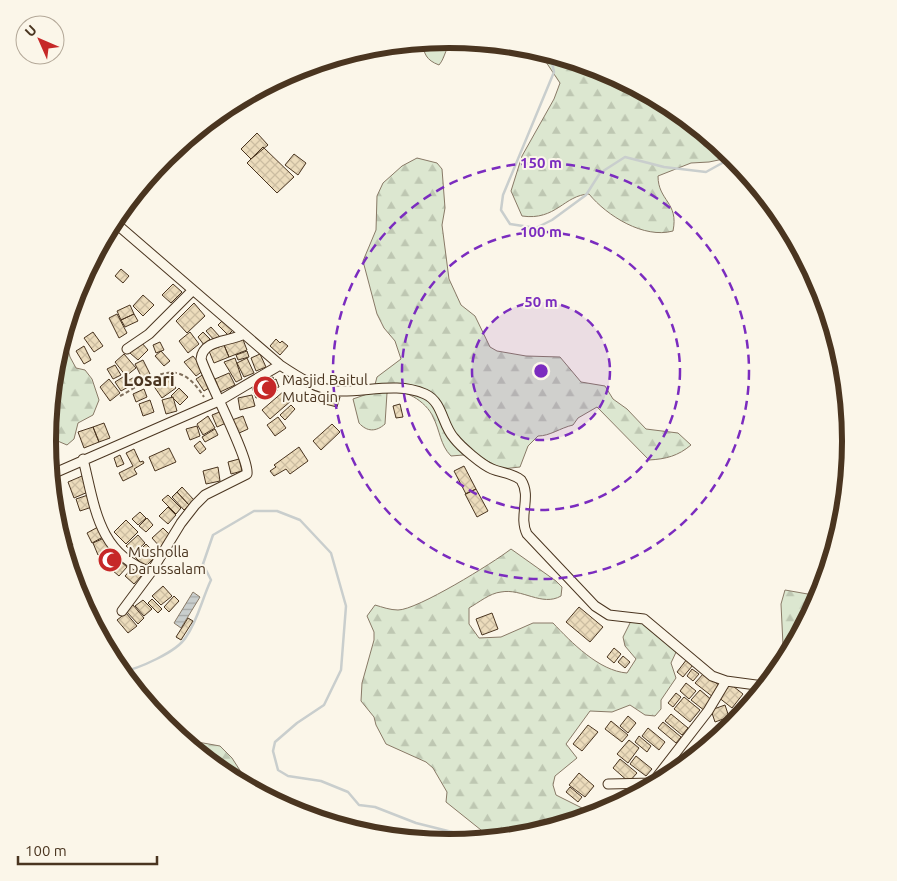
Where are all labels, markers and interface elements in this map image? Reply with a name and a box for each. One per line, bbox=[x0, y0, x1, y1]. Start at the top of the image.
north arrow bbox=[15, 15, 65, 65]
text: U bbox=[22, 22, 40, 40]
text: 150 m bbox=[520, 154, 562, 171]
text: 100 m bbox=[520, 223, 562, 240]
text: 50 m bbox=[524, 293, 558, 310]
centre of rings bbox=[532, 362, 550, 380]
district label: Losari bbox=[123, 369, 175, 389]
place label: Masjid Baitul Mutaqin bbox=[282, 371, 368, 405]
mosque icon: Masjid Baitul Mutaqin bbox=[252, 375, 278, 401]
place label: Musholla Darussalam bbox=[128, 543, 206, 577]
mosque icon: Musholla Darussalam bbox=[97, 547, 123, 573]
scale bar bbox=[18, 834, 156, 866]
text: 100 m bbox=[25, 842, 67, 859]

